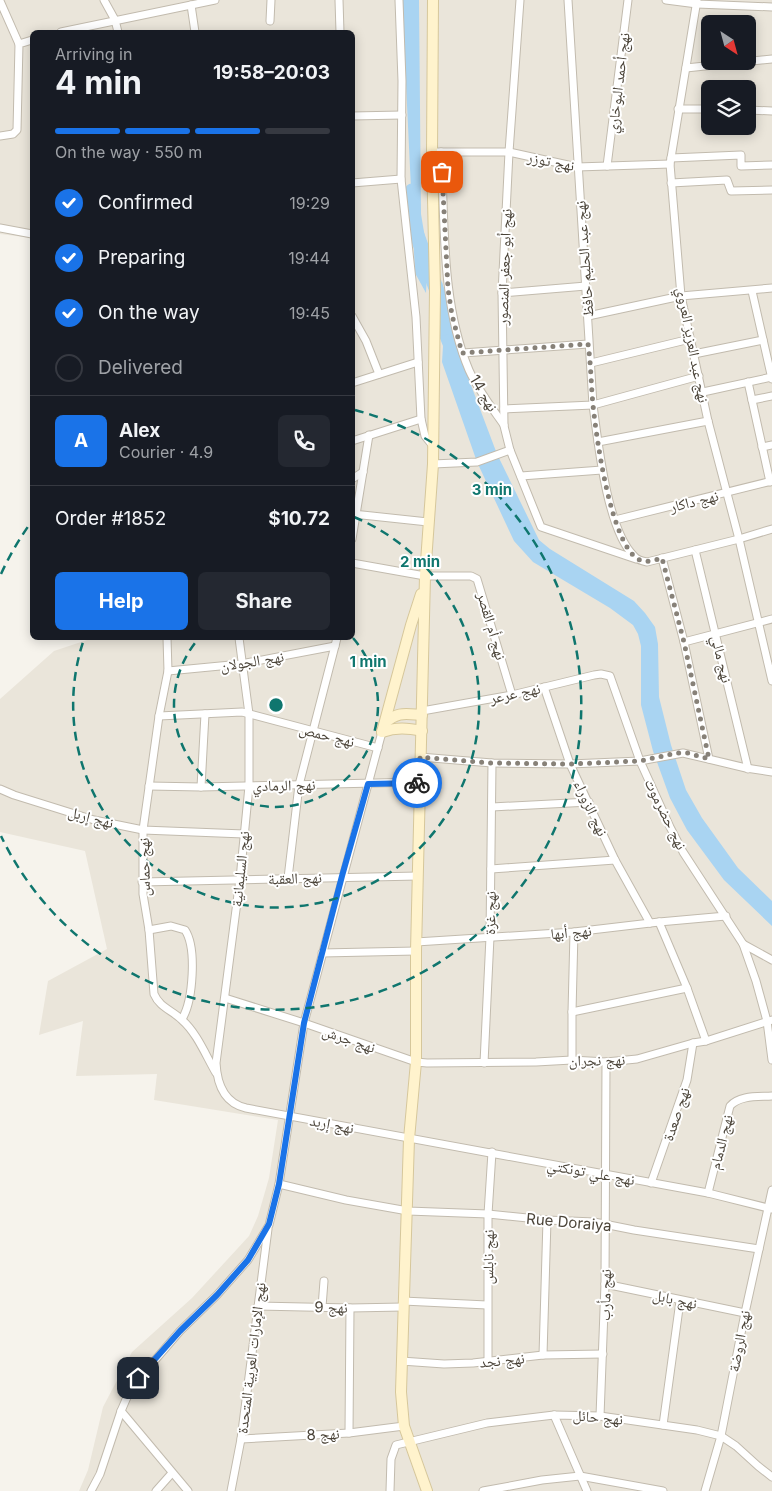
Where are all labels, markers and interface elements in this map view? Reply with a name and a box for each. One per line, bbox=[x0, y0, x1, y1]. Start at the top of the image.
north arrow bbox=[701, 15, 756, 70]
map controls bbox=[701, 15, 756, 135]
street label: نهج أحمد البوخاري bbox=[602, 32, 636, 135]
text: Arriving in bbox=[55, 44, 132, 64]
text: 19:58–20:03 bbox=[213, 61, 330, 84]
text: 4 min bbox=[55, 63, 142, 102]
button: layers bbox=[701, 80, 756, 135]
text: On the way · 550 m bbox=[55, 142, 202, 162]
street label: نهج توزر bbox=[525, 147, 576, 176]
pin bbox=[421, 151, 463, 193]
icon: bag bbox=[428, 158, 456, 186]
icon: check bbox=[55, 189, 83, 217]
text: Confirmed bbox=[98, 191, 193, 214]
text: 19:29 bbox=[289, 193, 330, 213]
street label: نهج عبد الحليم حافظ bbox=[570, 200, 599, 318]
street label: نهج أبو جعفر المنصور bbox=[492, 208, 517, 327]
icon: check bbox=[55, 244, 83, 272]
text: Preparing bbox=[98, 246, 185, 269]
text: 19:44 bbox=[288, 248, 330, 268]
street label: نهج عبد العزيز العروي bbox=[670, 286, 713, 405]
icon: check bbox=[55, 299, 83, 327]
text: On the way bbox=[98, 301, 200, 324]
text: 19:45 bbox=[289, 303, 330, 323]
text: Delivered bbox=[98, 356, 183, 379]
street label: نهج 14 bbox=[465, 371, 502, 415]
button: phone bbox=[278, 415, 330, 467]
text: Alex bbox=[119, 419, 160, 442]
text: A bbox=[74, 429, 88, 452]
text: Courier · 4.9 bbox=[119, 442, 213, 462]
text: 3 min bbox=[472, 480, 512, 499]
street label: نهج داكار bbox=[667, 486, 721, 517]
text: Order #1852 bbox=[55, 507, 166, 530]
text: $10.72 bbox=[268, 507, 330, 530]
text: 2 min bbox=[400, 552, 440, 571]
button: Help bbox=[55, 572, 188, 630]
button: Share bbox=[198, 572, 330, 630]
street label: نهج أم القصر bbox=[472, 589, 511, 662]
street label: نهج مالي bbox=[705, 633, 737, 685]
street label: نهج الجولان bbox=[219, 647, 285, 676]
text: 1 min bbox=[349, 652, 387, 671]
street label: نهج عرعر bbox=[487, 678, 542, 709]
centre of rings bbox=[267, 696, 285, 714]
street label: نهج حمص bbox=[297, 719, 357, 752]
courier bbox=[392, 758, 442, 808]
icon: bike bbox=[403, 769, 431, 797]
street label: نهج الرمادي bbox=[252, 775, 316, 798]
street label: نهج حضرموت bbox=[640, 775, 691, 853]
street label: نهج الزوراء bbox=[569, 777, 612, 840]
street label: نهج إربل bbox=[66, 802, 116, 833]
street label: نهج السليمانية bbox=[227, 830, 254, 908]
street label: نهج حماس bbox=[134, 837, 155, 897]
street label: نهج العقبة bbox=[268, 868, 322, 889]
street label: نهج غزة bbox=[480, 891, 501, 935]
street label: نهج أبها bbox=[550, 921, 592, 944]
street label: نهج جرش bbox=[320, 1021, 378, 1058]
street label: نهج نجران bbox=[569, 1050, 625, 1071]
street label: نهج صعدة bbox=[658, 1085, 695, 1144]
street label: نهج إربد bbox=[308, 1110, 356, 1139]
street label: نهج الدمام bbox=[705, 1113, 738, 1172]
street label: نهج علي تونكتي bbox=[545, 1155, 636, 1192]
street label: Rue Doraiya bbox=[525, 1209, 613, 1235]
street label: نهج نابلس bbox=[478, 1229, 499, 1285]
street label: نهج مأرب bbox=[595, 1269, 616, 1321]
street label: نهج الإمارات العربية المتحدة bbox=[232, 1281, 271, 1435]
street label: نهج بابل bbox=[651, 1285, 699, 1314]
street label: نهج 9 bbox=[314, 1297, 348, 1318]
street label: نهج الروضة bbox=[724, 1309, 755, 1374]
street label: نهج نجد bbox=[478, 1348, 526, 1373]
pin bbox=[117, 1357, 159, 1399]
icon: home bbox=[124, 1364, 152, 1392]
street label: نهج حائل bbox=[572, 1405, 624, 1430]
street label: نهج 8 bbox=[306, 1424, 340, 1445]

